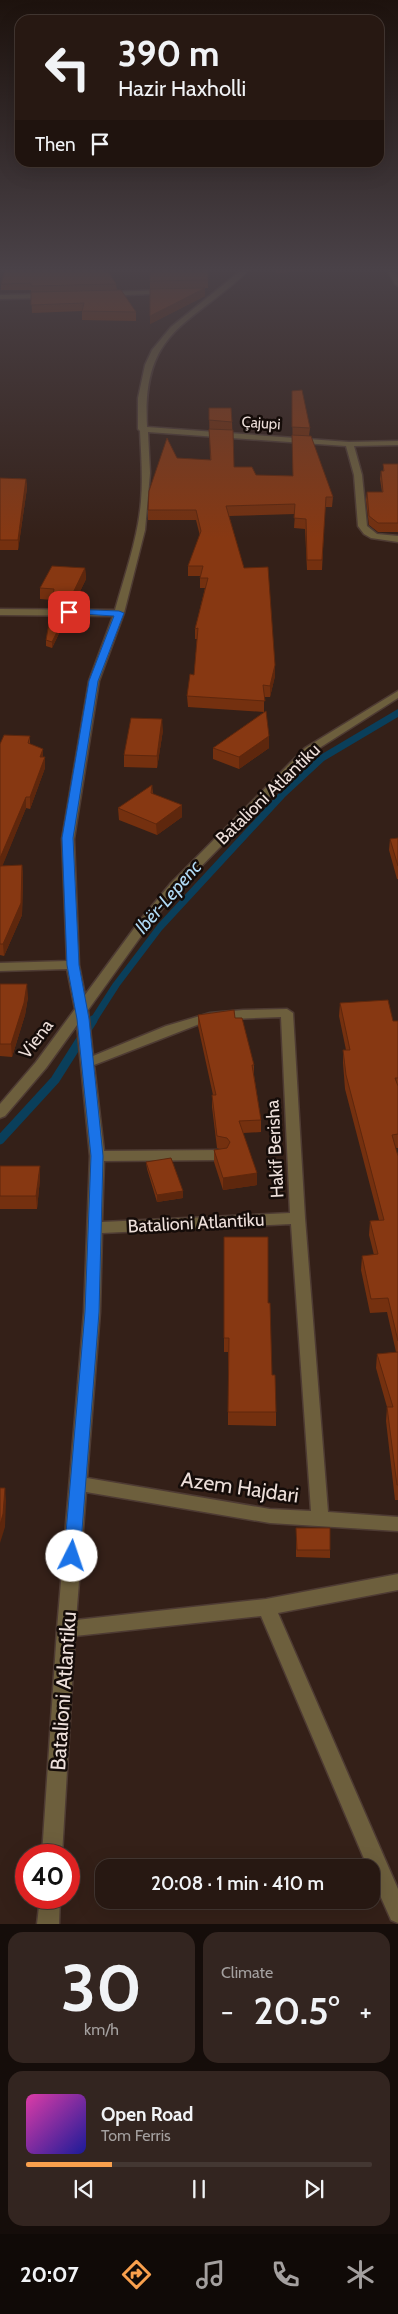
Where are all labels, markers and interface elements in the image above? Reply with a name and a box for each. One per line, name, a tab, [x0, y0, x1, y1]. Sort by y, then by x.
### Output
text: 390 m	[118, 32, 220, 75]
icon: left	[35, 35, 100, 100]
text: Hazir Haxholli	[118, 75, 246, 102]
icon: arrive	[86, 130, 114, 158]
text: Then	[35, 133, 76, 156]
street label: Çajupi	[241, 413, 281, 433]
pin	[48, 591, 90, 633]
icon: arrive	[55, 598, 83, 626]
street label: Batalioni Atlantiku	[211, 739, 325, 849]
water label: Ibër-Lepenc	[130, 855, 207, 938]
street label: Viena	[14, 1015, 58, 1063]
street label: Hakif Berisha	[261, 1099, 289, 1199]
street label: Batalioni Atlantiku	[127, 1208, 265, 1238]
street label: Azem Hajdari	[179, 1466, 300, 1509]
position arrow	[45, 1529, 97, 1581]
street label: Batalioni Atlantiku	[45, 1611, 81, 1771]
speed limit sign: 40	[15, 1844, 80, 1909]
text: 20:08 · 1 min · 410 m	[151, 1872, 324, 1895]
text: 30	[61, 1948, 142, 2027]
text: Climate	[221, 1963, 273, 1982]
text: 20.5°	[254, 1987, 339, 2034]
text: −	[221, 1994, 233, 2028]
text: +	[360, 1994, 372, 2028]
text: km/h	[84, 2020, 119, 2039]
text: Open Road	[101, 2103, 193, 2126]
text: Tom Ferris	[101, 2126, 171, 2145]
icon: previous	[70, 2175, 98, 2203]
icon: pause	[185, 2175, 213, 2203]
icon: next	[300, 2175, 328, 2203]
icon: directions	[119, 2257, 154, 2292]
icon: music	[193, 2257, 228, 2292]
icon: phone	[268, 2257, 303, 2292]
icon: climate	[343, 2257, 378, 2292]
text: 20:07	[20, 2261, 79, 2288]

